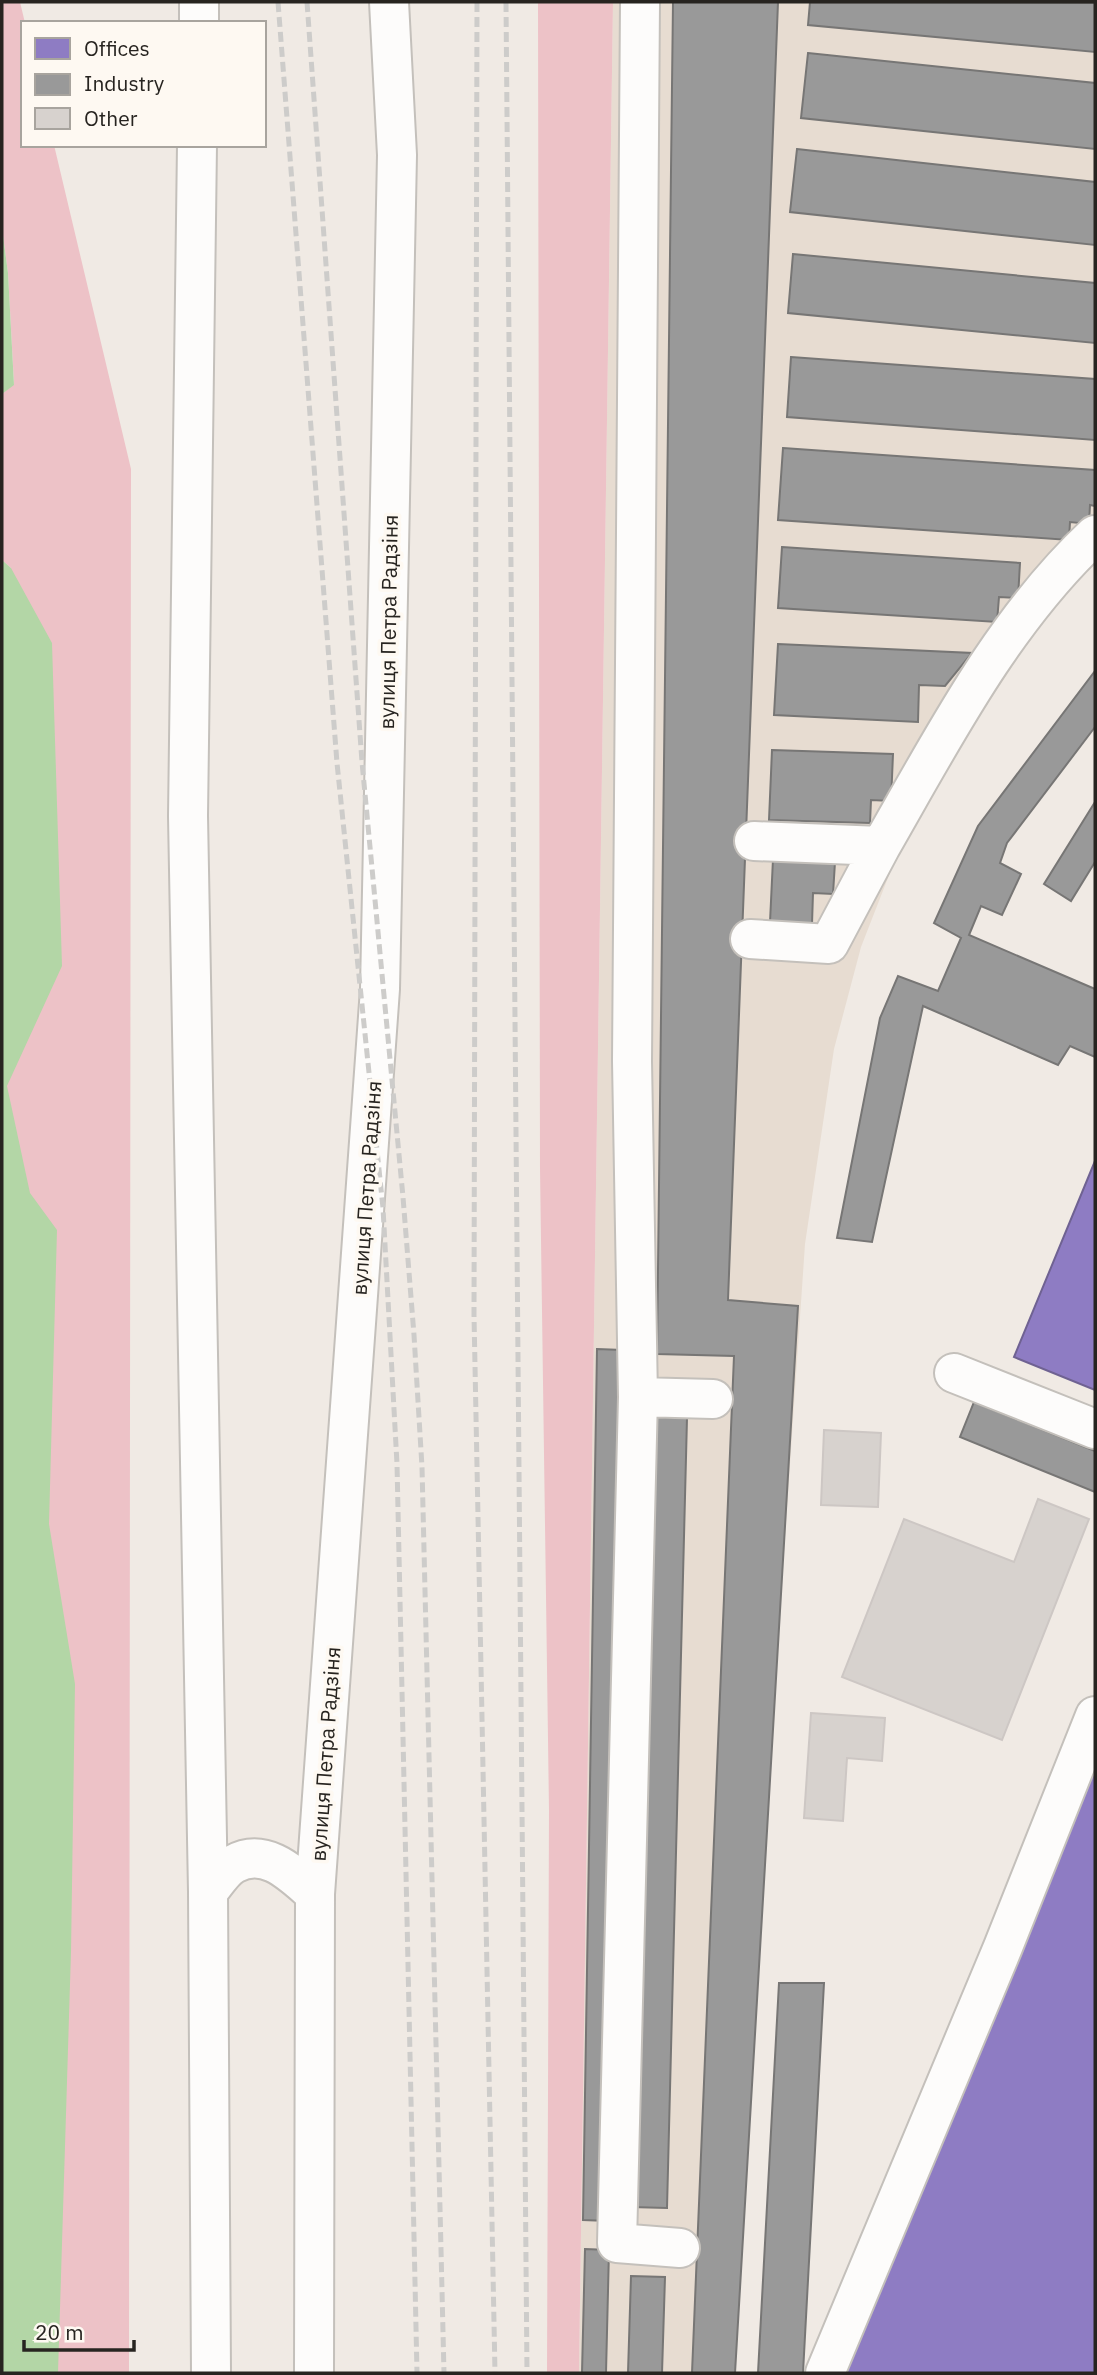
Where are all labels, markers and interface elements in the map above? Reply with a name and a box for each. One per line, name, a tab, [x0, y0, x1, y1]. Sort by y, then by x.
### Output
legend	[21, 21, 266, 147]
text: Offices	[84, 34, 150, 62]
text: Industry	[84, 69, 165, 97]
text: Other	[84, 104, 138, 132]
street label: вулиця Петра Радзіня	[372, 514, 404, 730]
street label: вулиця Петра Радзіня	[345, 1080, 387, 1296]
street label: вулиця Петра Радзіня	[304, 1646, 346, 1862]
scale bar	[24, 2308, 135, 2352]
text: 20 m	[35, 2318, 84, 2346]

